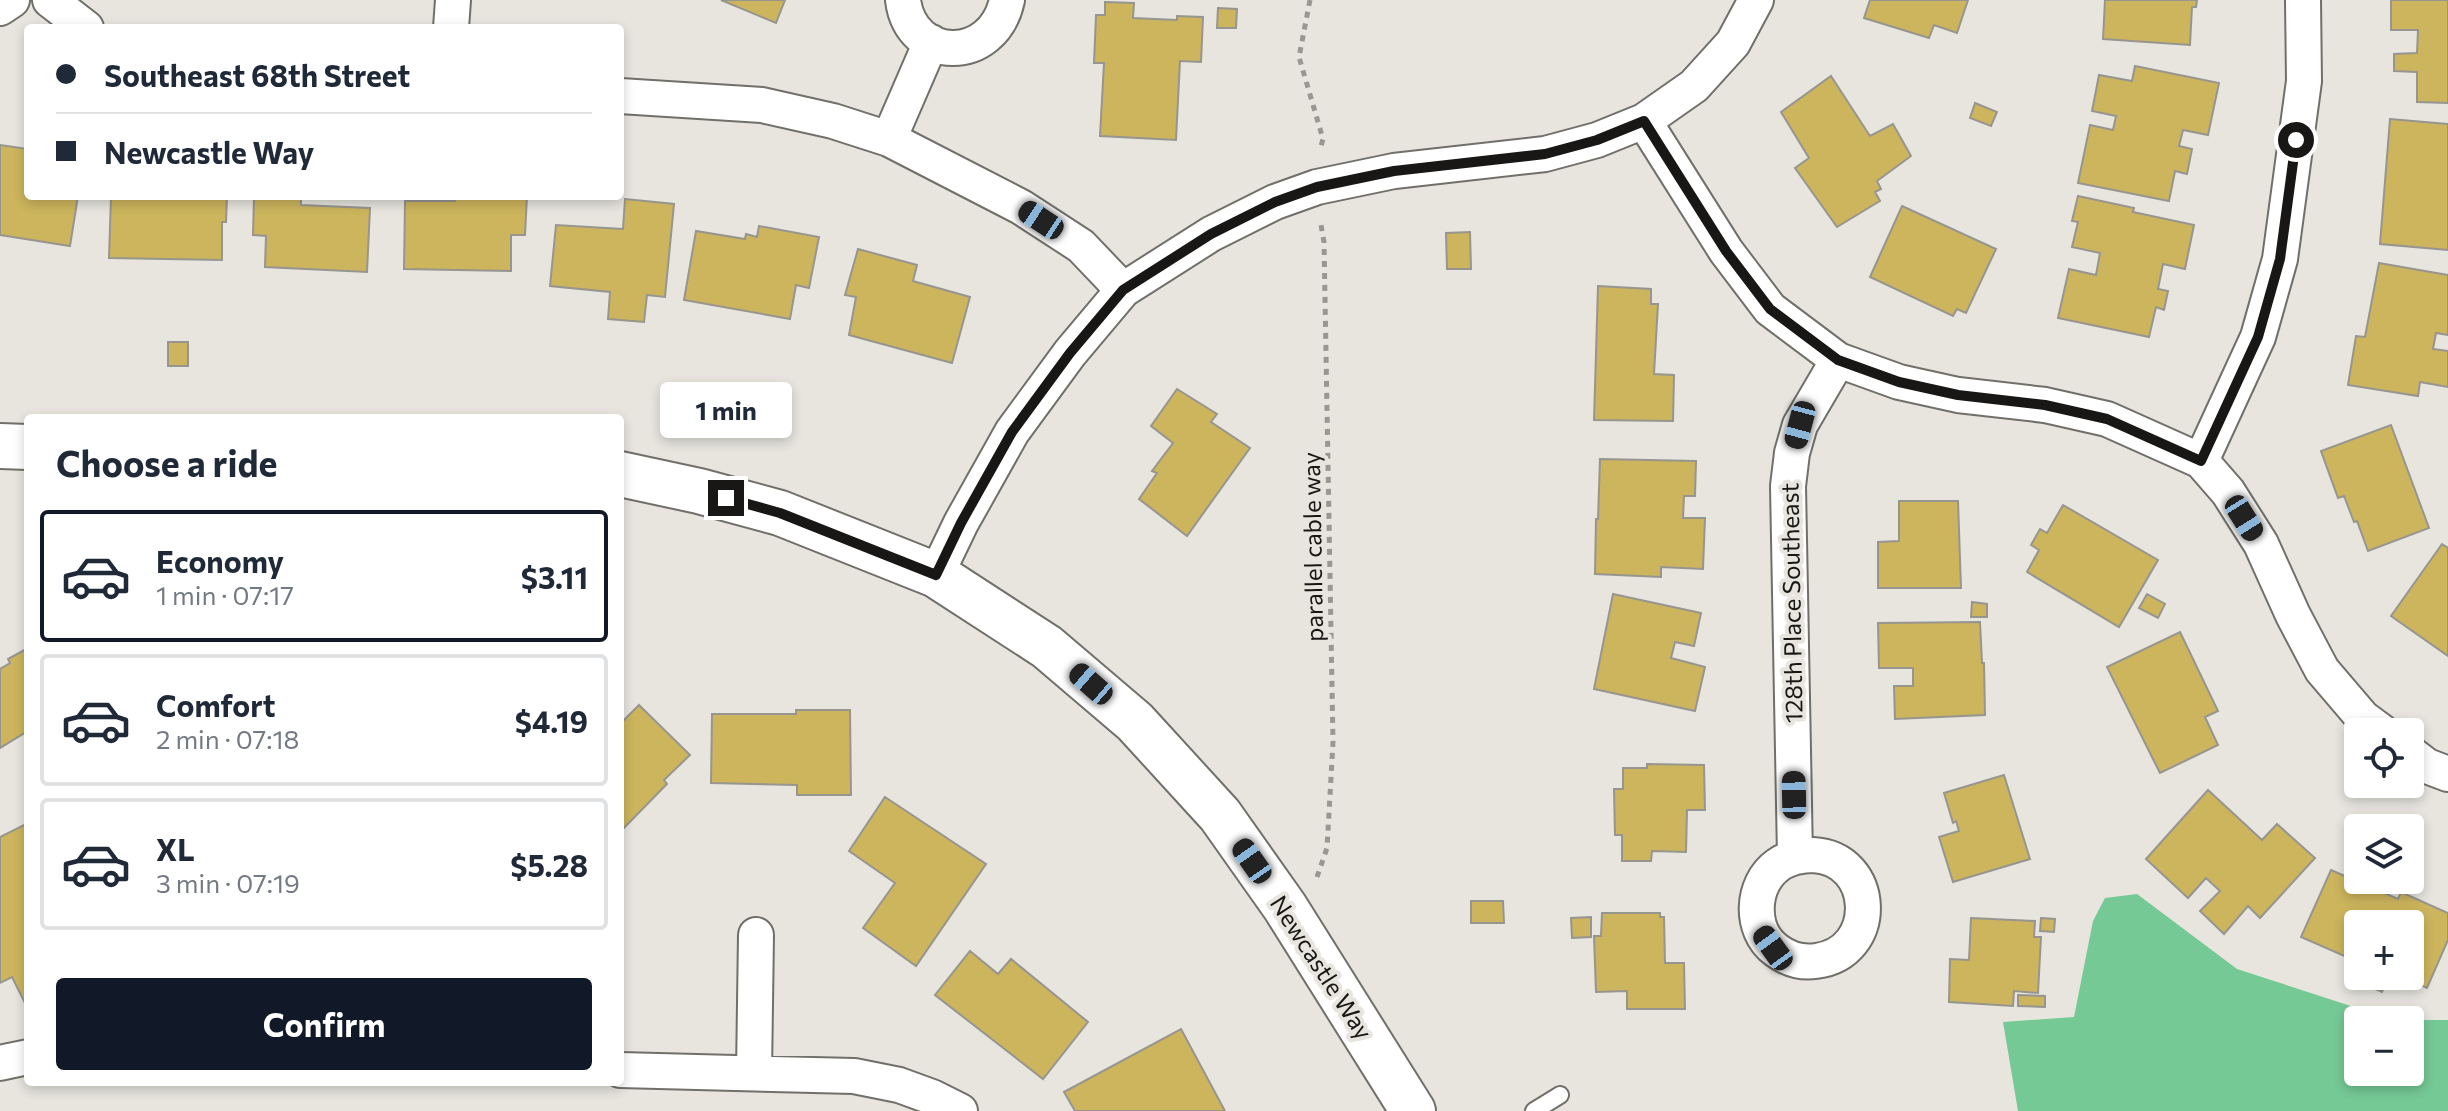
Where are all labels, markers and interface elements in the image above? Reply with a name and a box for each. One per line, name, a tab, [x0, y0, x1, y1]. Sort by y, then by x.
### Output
text: Southeast 68th Street	[104, 56, 410, 93]
route start	[2278, 122, 2314, 158]
text: Newcastle Way	[104, 133, 314, 170]
car	[1014, 197, 1068, 243]
callout: 1 min	[660, 382, 792, 438]
text: 1 min	[695, 394, 757, 425]
car	[1782, 399, 1818, 451]
text: Choose a ride	[56, 440, 277, 484]
street label: parallel cable way	[1296, 452, 1328, 642]
route end	[708, 480, 744, 516]
street label: 128th Place Southeast	[1774, 482, 1808, 723]
car	[2221, 491, 2267, 545]
icon: car	[60, 540, 132, 612]
text: Economy	[156, 542, 284, 579]
text: $3.11	[521, 558, 588, 595]
text: 1 min · 07:17	[156, 579, 294, 610]
car	[1065, 659, 1117, 709]
icon: car	[60, 684, 132, 756]
text: Comfort	[156, 686, 275, 723]
text: $4.19	[515, 702, 588, 739]
map controls	[2344, 718, 2424, 1086]
button: locate	[2344, 718, 2424, 798]
text: 2 min · 07:18	[156, 723, 299, 754]
car	[1782, 771, 1806, 819]
button: layers	[2344, 814, 2424, 894]
icon: car	[60, 828, 132, 900]
text: XL	[156, 830, 195, 867]
car	[1228, 834, 1276, 888]
text: $5.28	[510, 846, 588, 883]
text: 3 min · 07:19	[156, 867, 300, 898]
street label: Newcastle Way	[1265, 890, 1379, 1044]
button: +	[2344, 910, 2424, 990]
car	[1749, 922, 1797, 974]
button: Confirm	[56, 978, 592, 1070]
button: −	[2344, 1006, 2424, 1086]

